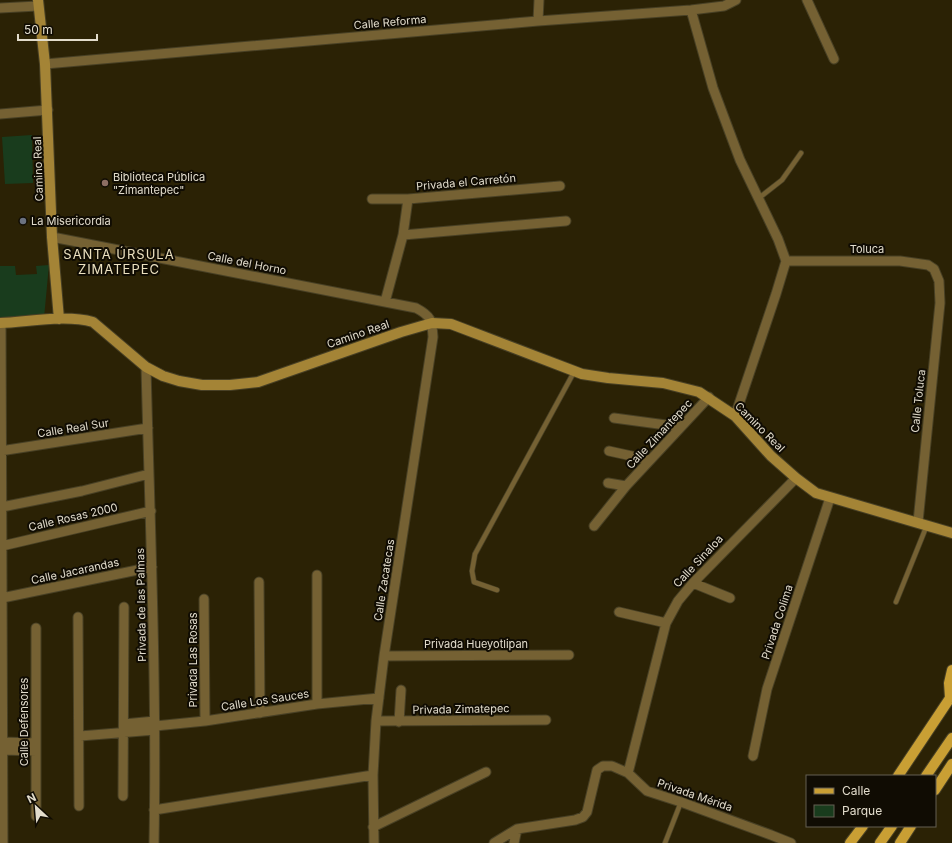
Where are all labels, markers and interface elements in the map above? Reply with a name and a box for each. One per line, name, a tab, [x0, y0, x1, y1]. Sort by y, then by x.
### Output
street label: Calle Reforma	[353, 12, 427, 32]
scale bar	[18, 16, 97, 42]
text: 50 m	[24, 22, 53, 37]
street label: Camino Real	[30, 136, 46, 202]
place label: Biblioteca Pública "Zimantepec"	[113, 170, 205, 197]
street label: Privada el Carretón	[416, 171, 516, 193]
marker: Biblioteca Pública "Zimantepec"	[100, 178, 110, 188]
place label: La Misericordia	[31, 214, 111, 228]
marker: La Misericordia	[18, 216, 28, 226]
street label: Toluca	[850, 242, 884, 256]
district label: SANTA ÚRSULA ZIMATEPEC	[63, 246, 175, 277]
street label: Calle del Horno	[206, 248, 288, 278]
street label: Camino Real	[325, 317, 391, 351]
street label: Calle Toluca	[908, 369, 928, 433]
street label: Calle Zimantepec	[623, 396, 695, 472]
street label: Camino Real	[732, 399, 788, 455]
street label: Calle Real Sur	[36, 415, 110, 441]
street label: Calle Rosas 2000	[27, 500, 119, 534]
street label: Calle Sinaloa	[670, 532, 726, 590]
street label: Calle Zacatecas	[371, 538, 397, 622]
street label: Privada de las Palmas	[133, 548, 149, 662]
street label: Calle Jacarandas	[30, 555, 120, 587]
street label: Privada Colima	[758, 583, 796, 661]
street label: Privada Las Rosas	[186, 612, 200, 707]
street label: Privada Hueyotlipan	[424, 637, 528, 651]
street label: Calle Defensores	[17, 677, 31, 766]
street label: Calle Los Sauces	[220, 686, 310, 714]
street label: Privada Zimatepec	[412, 701, 510, 717]
legend	[806, 775, 936, 827]
street label: Privada Mérida	[656, 776, 734, 814]
text: Calle	[842, 783, 870, 798]
north arrow	[16, 787, 56, 827]
text: N	[25, 790, 38, 806]
text: Parque	[842, 803, 882, 818]

